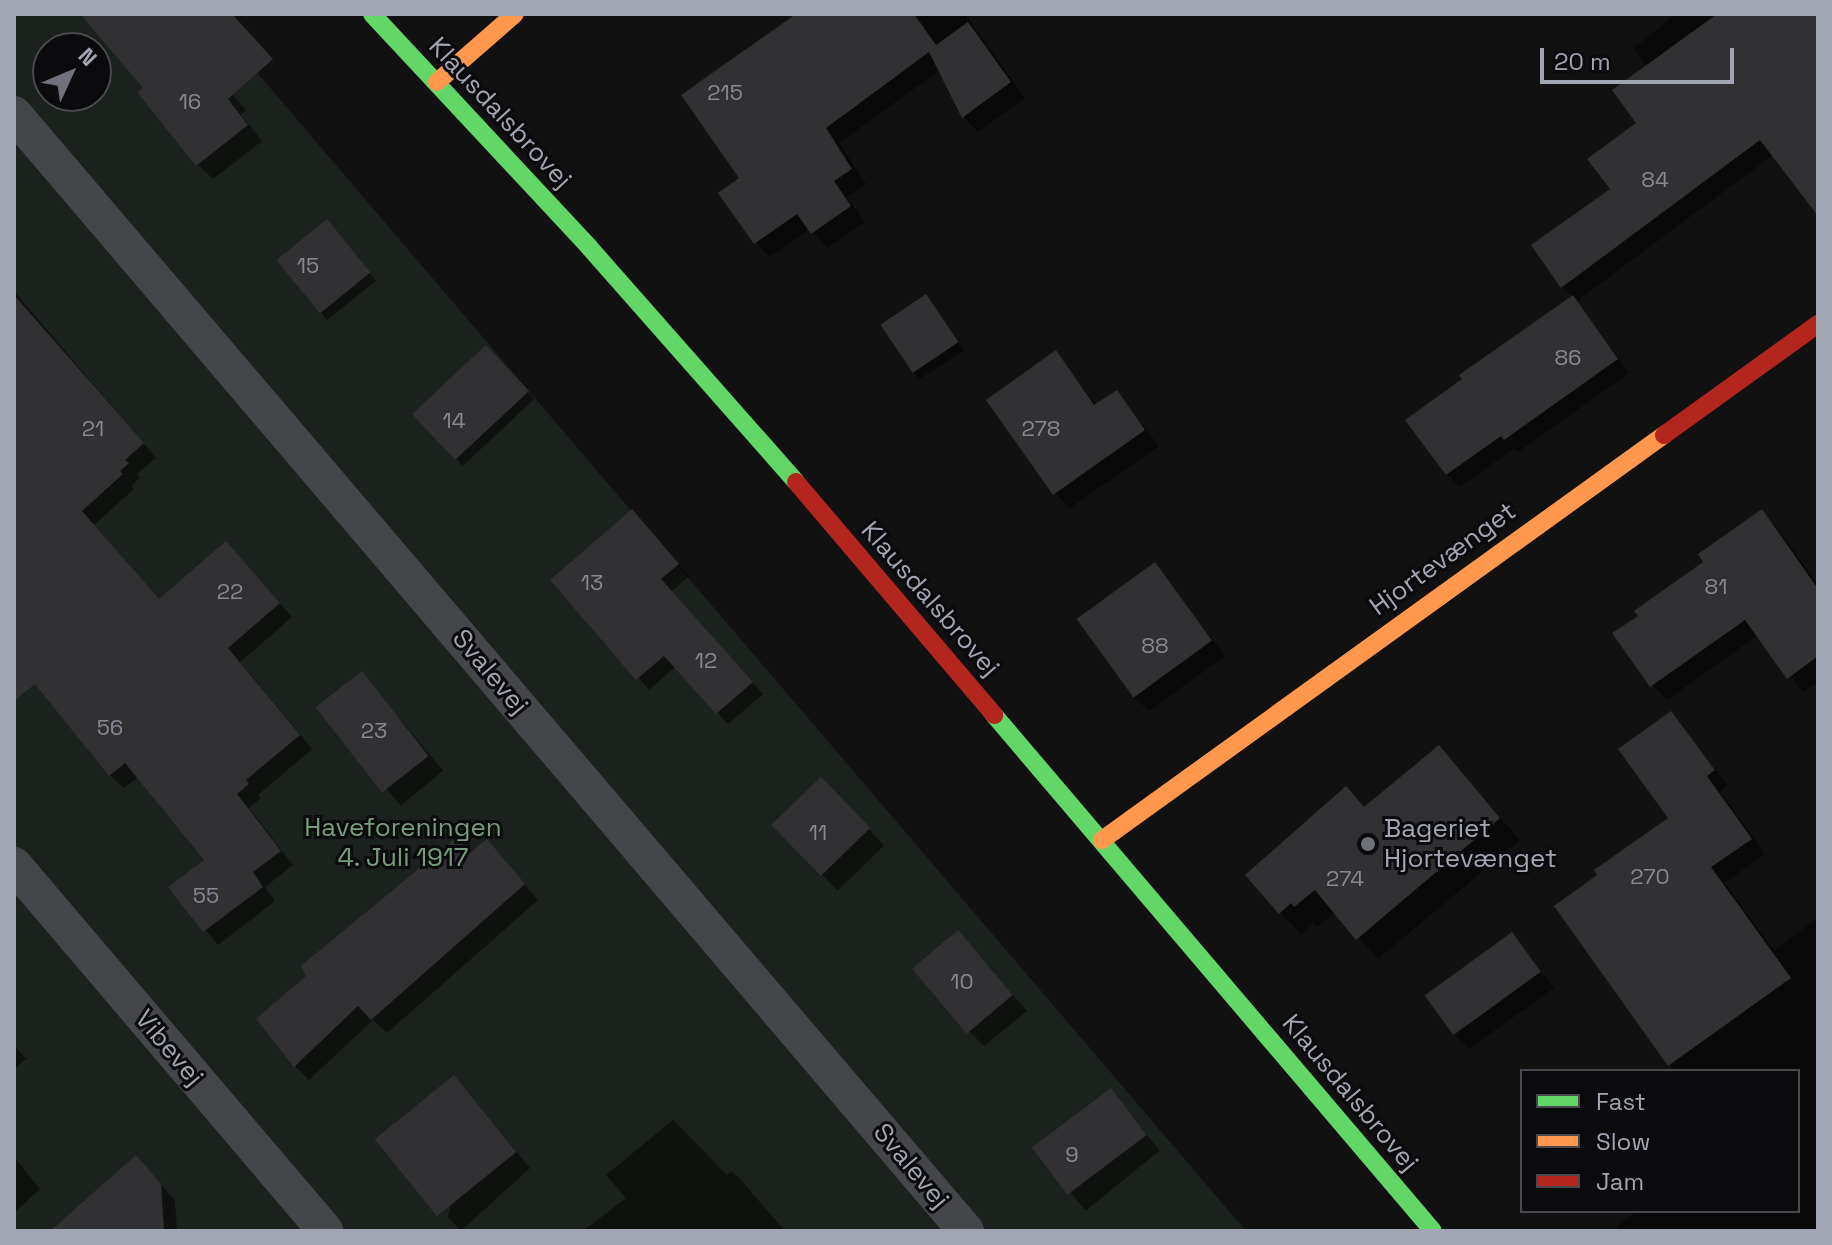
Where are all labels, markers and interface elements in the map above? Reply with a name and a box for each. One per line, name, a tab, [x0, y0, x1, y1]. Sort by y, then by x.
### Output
street label: Klausdalsbrovej	[422, 31, 578, 195]
north arrow	[32, 32, 112, 112]
scale bar	[1544, 32, 1738, 82]
text: N	[73, 42, 103, 72]
text: 20 m	[1554, 46, 1611, 77]
house number: 215	[707, 80, 743, 106]
house number: 16	[179, 89, 201, 115]
house number: 84	[1641, 167, 1669, 193]
house number: 15	[297, 253, 319, 279]
house number: 86	[1554, 345, 1582, 371]
house number: 14	[443, 408, 465, 434]
house number: 21	[82, 416, 104, 442]
house number: 278	[1021, 416, 1061, 442]
street label: Hjortevænget	[1364, 496, 1522, 622]
street label: Klausdalsbrovej	[854, 515, 1006, 683]
house number: 13	[581, 570, 603, 596]
house number: 81	[1705, 574, 1727, 600]
house number: 22	[217, 579, 243, 605]
street label: Svalevej	[446, 623, 534, 721]
house number: 88	[1141, 633, 1169, 659]
house number: 12	[695, 648, 717, 674]
house number: 56	[97, 715, 123, 741]
house number: 23	[361, 718, 387, 744]
park label: Haveforeningen 4. Juli 1917	[304, 812, 502, 874]
place label: Bageriet Hjortevænget	[1384, 813, 1557, 874]
house number: 11	[809, 820, 827, 846]
marker: Bageriet Hjortevænget	[1359, 835, 1377, 853]
house number: 270	[1630, 864, 1670, 890]
house number: 274	[1326, 866, 1364, 892]
house number: 55	[193, 883, 219, 909]
house number: 10	[950, 969, 974, 995]
street label: Vibevej	[128, 1004, 210, 1092]
street label: Klausdalsbrovej	[1275, 1008, 1425, 1178]
legend	[1520, 1069, 1800, 1213]
text: Fast	[1596, 1086, 1646, 1117]
street label: Svalevej	[867, 1117, 955, 1215]
text: Slow	[1596, 1126, 1650, 1157]
house number: 9	[1065, 1142, 1079, 1168]
text: Jam	[1596, 1166, 1644, 1197]

